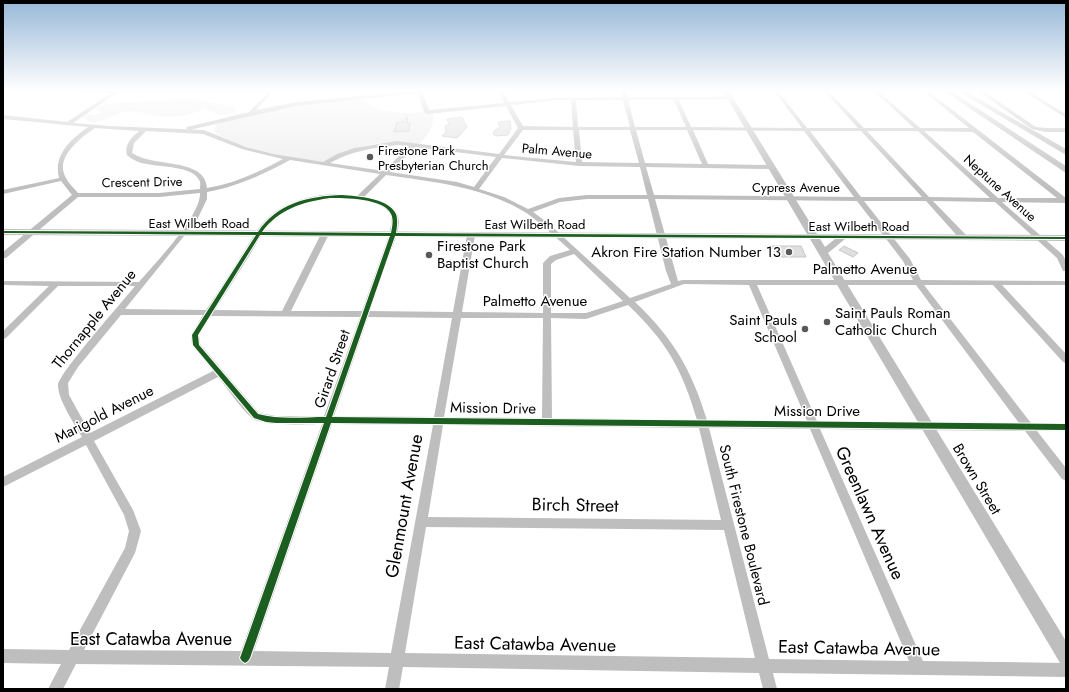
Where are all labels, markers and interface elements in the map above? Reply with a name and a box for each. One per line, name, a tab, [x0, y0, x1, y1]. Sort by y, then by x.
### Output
street label: Palm Avenue	[521, 138, 593, 164]
place label: Firestone Park Presbyterian Church	[378, 141, 489, 175]
street label: Neptune Avenue	[959, 150, 1041, 226]
marker: Firestone Park Presbyterian Church	[365, 152, 375, 162]
street label: Crescent Drive	[101, 172, 183, 192]
street label: Cypress Avenue	[752, 178, 840, 197]
street label: East Wilbeth Road	[149, 214, 249, 233]
street label: East Wilbeth Road	[485, 215, 585, 234]
street label: East Wilbeth Road	[809, 217, 909, 236]
place label: Firestone Park Baptist Church	[437, 235, 529, 274]
place label: Akron Fire Station Number 13	[591, 241, 781, 263]
marker: Akron Fire Station Number 13	[784, 247, 794, 257]
marker: Firestone Park Baptist Church	[424, 250, 434, 260]
street label: Palmetto Avenue	[813, 258, 918, 280]
street label: Thornapple Avenue	[47, 264, 141, 374]
street label: Palmetto Avenue	[483, 290, 588, 312]
place label: Saint Pauls Roman Catholic Church	[835, 302, 951, 341]
place label: Saint Pauls School	[729, 309, 797, 348]
marker: Saint Pauls Roman Catholic Church	[822, 317, 832, 327]
marker: Saint Pauls School	[800, 324, 810, 334]
street label: Girard Street	[308, 326, 356, 411]
street label: Marigold Avenue	[51, 379, 158, 448]
street label: Mission Drive	[450, 396, 536, 420]
street label: Mission Drive	[774, 400, 860, 422]
street label: Glenmount Avenue	[379, 432, 429, 580]
street label: Brown Street	[947, 439, 1007, 519]
street label: South Firestone Boulevard	[713, 442, 775, 608]
street label: Greenlawn Avenue	[829, 442, 911, 584]
street label: Birch Street	[531, 491, 619, 519]
street label: East Catawba Avenue	[70, 626, 232, 652]
street label: East Catawba Avenue	[454, 630, 616, 658]
street label: East Catawba Avenue	[778, 634, 940, 662]

